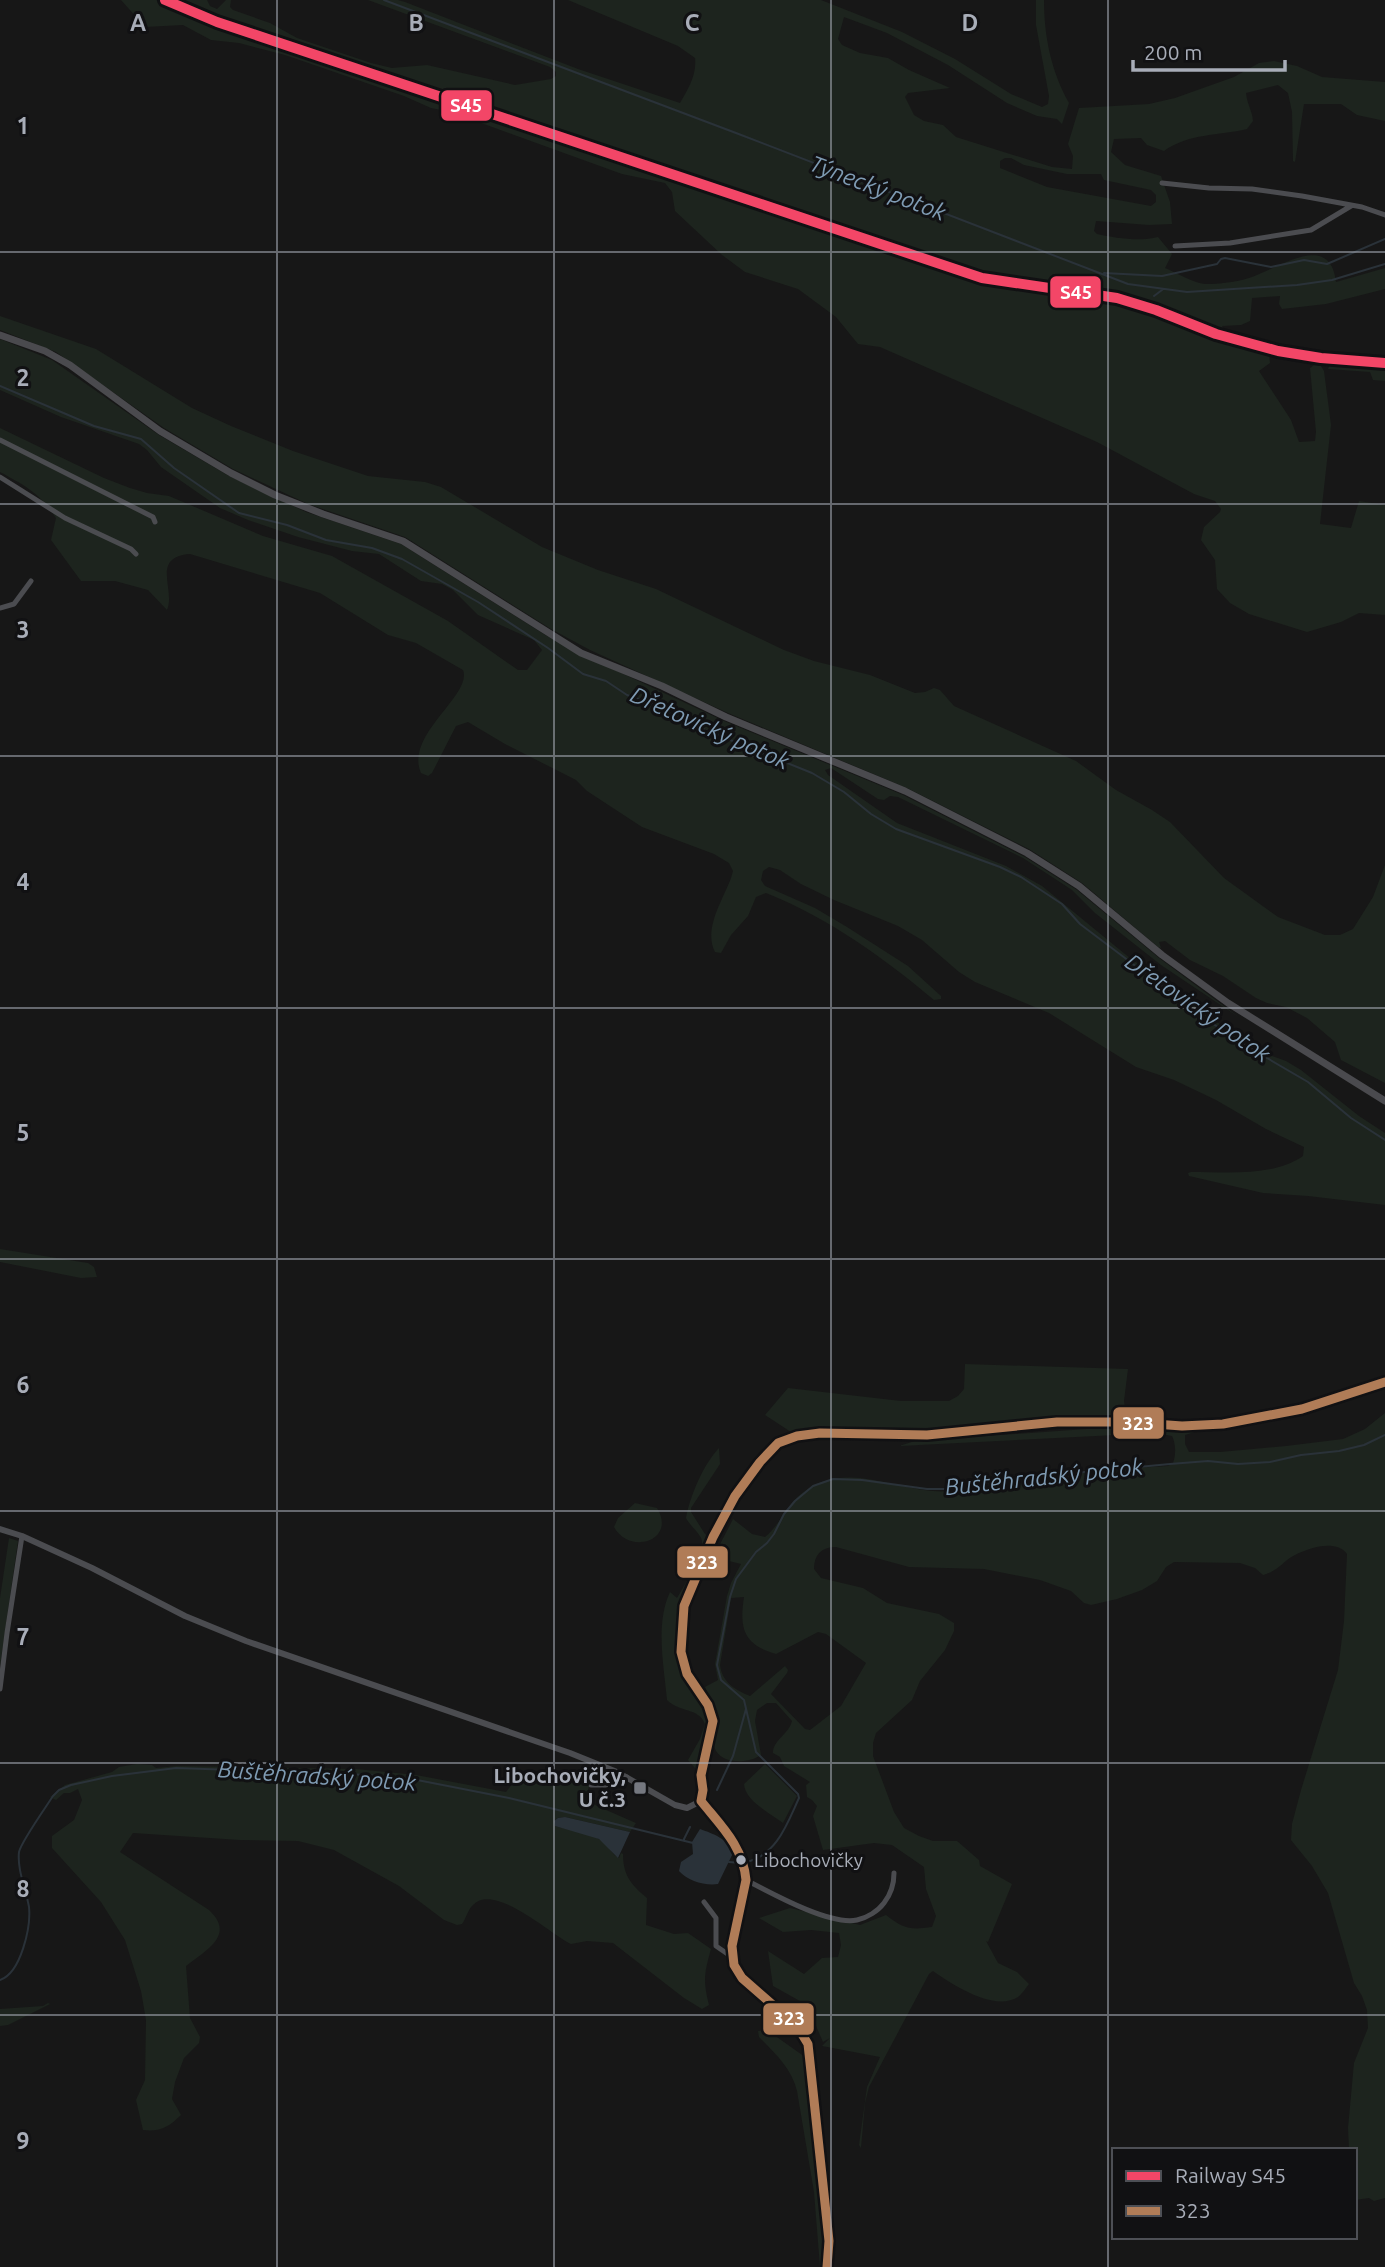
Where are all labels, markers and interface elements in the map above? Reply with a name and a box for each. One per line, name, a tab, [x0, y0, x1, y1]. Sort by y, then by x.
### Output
text: A	[130, 10, 146, 35]
text: B	[408, 10, 424, 35]
text: C	[685, 10, 700, 35]
text: D	[962, 10, 978, 35]
scale bar	[1133, 28, 1285, 72]
text: 200 m	[1144, 40, 1202, 64]
line badge: S45	[440, 89, 493, 122]
text: S45	[450, 94, 482, 116]
text: 1	[17, 113, 29, 138]
water label: Týnecký potok	[806, 150, 950, 225]
line badge: S45	[1049, 275, 1102, 309]
text: S45	[1060, 281, 1092, 303]
text: 2	[17, 365, 29, 390]
text: 3	[17, 617, 29, 642]
water label: Dřetovický potok	[627, 681, 794, 774]
text: 4	[17, 869, 30, 894]
water label: Dřetovický potok	[1121, 948, 1276, 1067]
text: 5	[17, 1120, 29, 1145]
text: 6	[17, 1372, 30, 1397]
line badge: 323	[1112, 1406, 1165, 1440]
text: 323	[1122, 1412, 1154, 1434]
water label: Buštěhradský potok	[944, 1454, 1144, 1499]
line badge: 323	[676, 1545, 729, 1579]
text: 323	[686, 1551, 718, 1573]
text: 7	[17, 1624, 29, 1649]
water label: Buštěhradský potok	[217, 1756, 417, 1795]
place label: Libochovičky, U č.3	[494, 1763, 626, 1811]
marker: Libochovičky, U č.3	[632, 1780, 648, 1796]
place label: Libochovičky	[754, 1849, 863, 1871]
marker: Libochovičky	[734, 1853, 748, 1867]
text: 8	[17, 1876, 29, 1901]
line badge: 323	[762, 2002, 815, 2036]
text: 323	[773, 2007, 805, 2029]
text: 9	[17, 2128, 29, 2153]
legend	[1112, 2148, 1357, 2239]
text: Railway S45	[1175, 2163, 1286, 2187]
text: 323	[1175, 2198, 1211, 2222]

